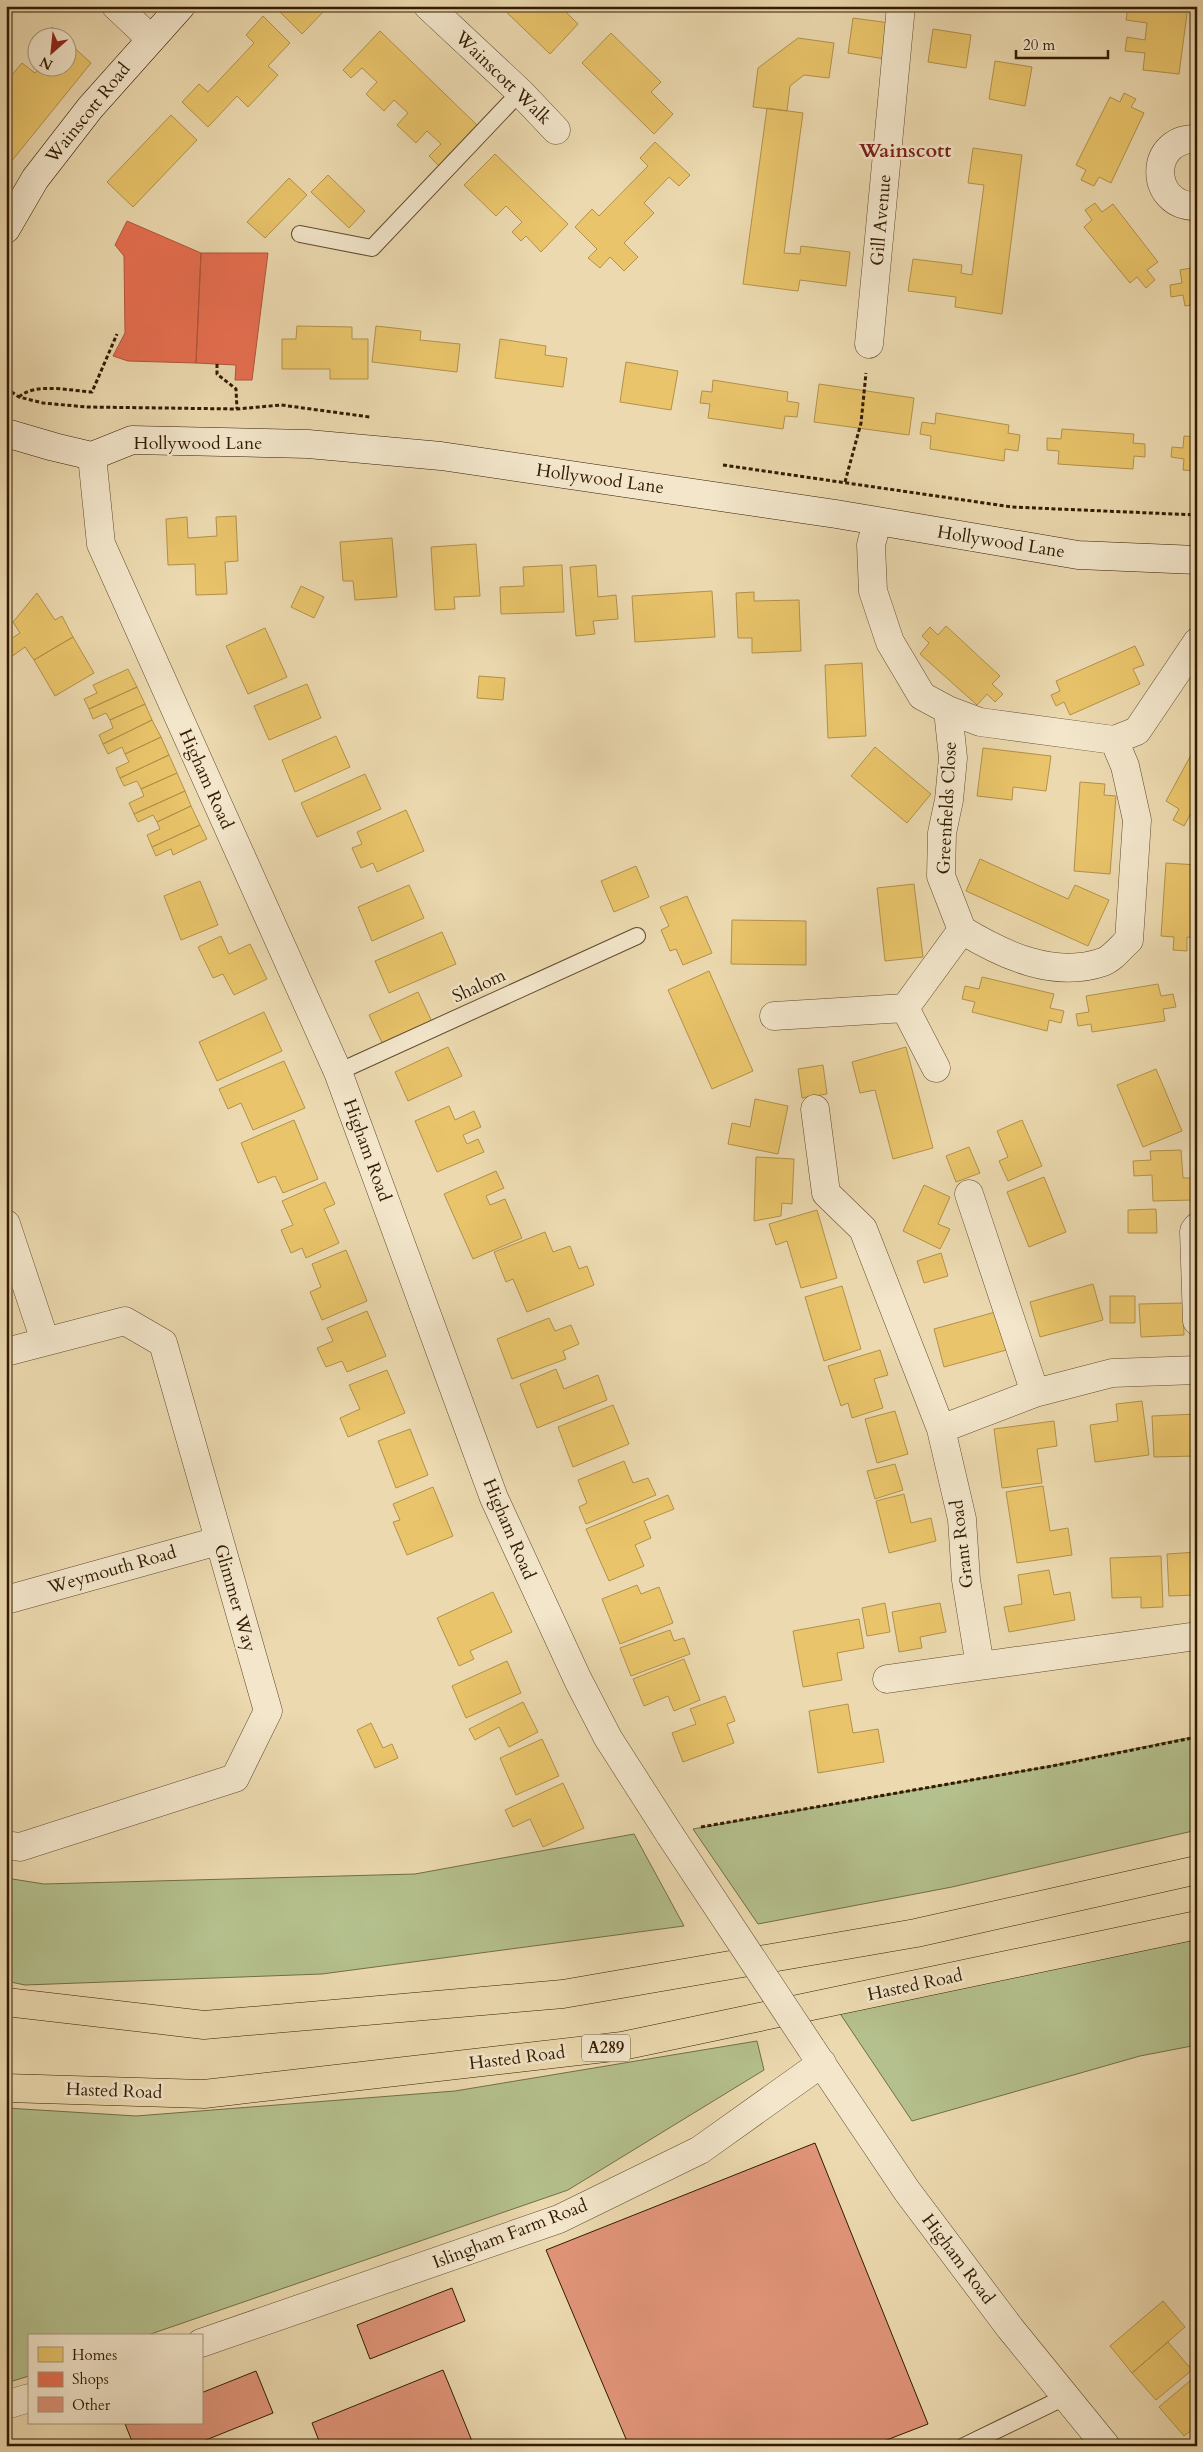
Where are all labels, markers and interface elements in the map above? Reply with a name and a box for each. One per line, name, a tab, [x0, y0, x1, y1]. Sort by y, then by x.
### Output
street label: Wainscott Walk	[449, 25, 557, 131]
north arrow	[28, 28, 78, 78]
scale bar	[1016, 28, 1108, 60]
text: 20 m	[1023, 35, 1055, 55]
text: N	[37, 52, 56, 74]
street label: Wainscott Road	[39, 57, 137, 169]
district label: Wainscott	[858, 137, 951, 164]
street label: Gill Avenue	[865, 173, 897, 267]
street label: Hollywood Lane	[134, 431, 262, 456]
street label: Hollywood Lane	[534, 458, 666, 500]
street label: Hollywood Lane	[935, 520, 1067, 564]
street label: Higham Road	[173, 725, 239, 834]
street label: Greenfields Close	[931, 741, 963, 875]
street label: Shalom	[448, 962, 510, 1009]
street label: Higham Road	[337, 1095, 397, 1205]
street label: Higham Road	[476, 1475, 542, 1584]
street label: Grant Road	[944, 1498, 980, 1590]
street label: Weymouth Road	[44, 1540, 179, 1601]
street label: Glimmer Way	[208, 1541, 262, 1655]
street label: Hasted Road	[865, 1963, 965, 2007]
road number: A289	[582, 2035, 630, 2062]
street label: Hasted Road	[467, 2040, 567, 2076]
street label: Hasted Road	[65, 2077, 163, 2105]
street label: Islingham Farm Road	[429, 2193, 591, 2275]
street label: Higham Road	[916, 2209, 1001, 2310]
legend	[28, 2334, 202, 2424]
text: Homes	[72, 2345, 117, 2365]
text: Shops	[72, 2369, 109, 2389]
text: Other	[72, 2395, 111, 2415]

